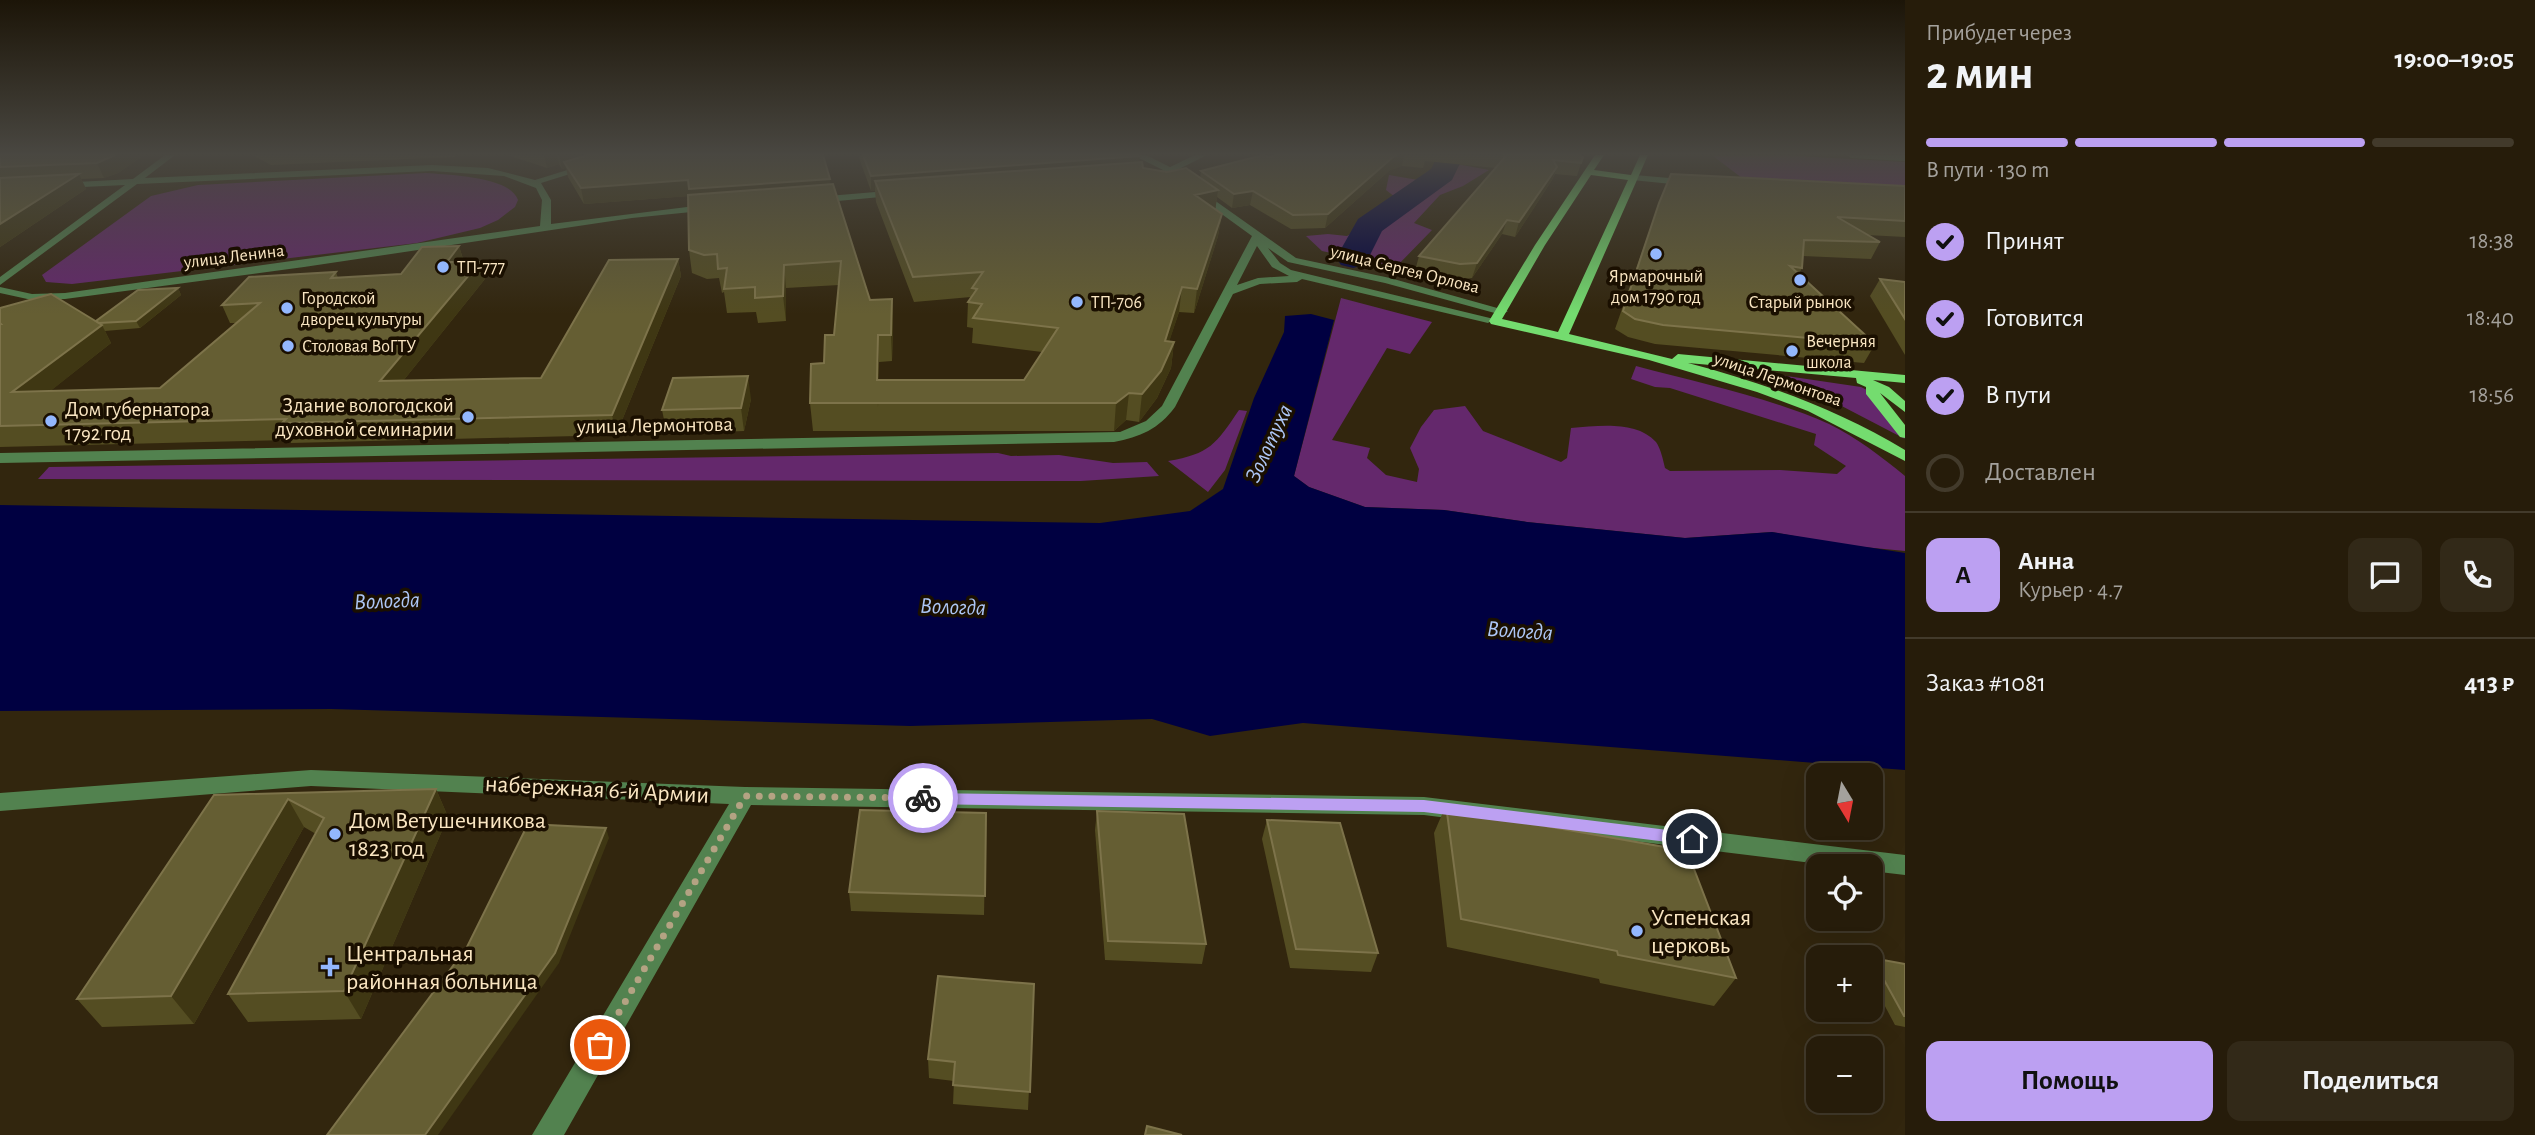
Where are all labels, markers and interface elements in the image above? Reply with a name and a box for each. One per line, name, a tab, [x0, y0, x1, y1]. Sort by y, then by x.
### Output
text: Прибудет через	[1926, 22, 2072, 45]
text: 19:00–19:05	[2394, 46, 2514, 72]
text: 2 мин	[1926, 51, 2034, 97]
text: В пути · 130 m	[1926, 159, 2049, 182]
icon: check	[1926, 223, 1964, 261]
text: Принят	[1985, 228, 2064, 254]
text: 18:38	[2470, 230, 2514, 253]
street label: улица Ленина	[182, 242, 285, 272]
street label: улица Сергея Орлова	[1328, 243, 1481, 297]
marker: Ярмарочный дом 1790 год	[1648, 246, 1664, 262]
marker: ТП-777	[435, 259, 451, 275]
place label: ТП-777	[457, 259, 505, 277]
place label: Ярмарочный дом 1790 год	[1609, 268, 1703, 307]
marker: Старый рынок	[1792, 272, 1808, 288]
place label: Городской дворец культуры	[301, 290, 422, 329]
marker: ТП-706	[1069, 294, 1085, 310]
place label: ТП-706	[1091, 294, 1142, 312]
place label: Старый рынок	[1748, 294, 1852, 312]
marker: Городской дворец культуры	[279, 300, 295, 316]
icon: check	[1926, 300, 1964, 338]
text: Готовится	[1985, 305, 2084, 331]
text: 18:40	[2467, 307, 2514, 330]
place label: Вечерняя школа	[1806, 333, 1876, 372]
marker: Столовая ВоГТУ	[280, 338, 296, 354]
place label: Столовая ВоГТУ	[302, 338, 416, 356]
marker: Вечерняя школа	[1784, 343, 1800, 359]
street label: улица Лермонтова	[1711, 349, 1844, 410]
icon: check	[1926, 377, 1964, 415]
text: В пути	[1985, 382, 2051, 408]
text: 18:56	[2469, 384, 2514, 407]
place label: Здание вологодской духовной семинарии	[275, 395, 454, 440]
place label: Дом губернатора 1792 год	[65, 399, 211, 444]
water label: Золотуха	[1241, 401, 1297, 486]
marker: Здание вологодской духовной семинарии	[460, 409, 476, 425]
marker: Дом губернатора 1792 год	[43, 413, 59, 429]
street label: улица Лермонтова	[576, 414, 734, 437]
text: Доставлен	[1985, 459, 2096, 485]
button: chat	[2348, 538, 2422, 612]
button: phone	[2440, 538, 2514, 612]
text: Анна	[2018, 548, 2074, 574]
text: А	[1955, 562, 1971, 588]
text: Курьер · 4.7	[2018, 579, 2123, 602]
water label: Вологда	[354, 589, 420, 614]
water label: Вологда	[920, 595, 986, 620]
water label: Вологда	[1486, 618, 1554, 645]
text: Заказ #1081	[1926, 670, 2046, 696]
text: 413 ₽	[2464, 670, 2514, 696]
courier	[888, 763, 958, 833]
north arrow	[1806, 763, 1883, 840]
map controls	[1806, 763, 1883, 1113]
street label: набережная 6-й Армии	[484, 772, 710, 808]
icon: bike	[904, 779, 942, 817]
place label: Дом Ветушечникова 1823 год	[349, 809, 546, 861]
pin	[1662, 809, 1722, 869]
icon: home	[1673, 820, 1711, 858]
marker: Дом Ветушечникова 1823 год	[327, 826, 343, 842]
button: locate	[1806, 854, 1883, 931]
place label: Успенская церковь	[1651, 906, 1751, 958]
marker: Успенская церковь	[1629, 923, 1645, 939]
place label: Центральная районная больница	[346, 942, 538, 994]
button: +	[1806, 945, 1883, 1022]
marker: Центральная районная больница	[320, 957, 340, 977]
pin	[570, 1015, 630, 1075]
icon: bag	[581, 1026, 619, 1064]
button: −	[1806, 1036, 1883, 1113]
button: Помощь	[1926, 1041, 2213, 1121]
button: Поделиться	[2227, 1041, 2514, 1121]

